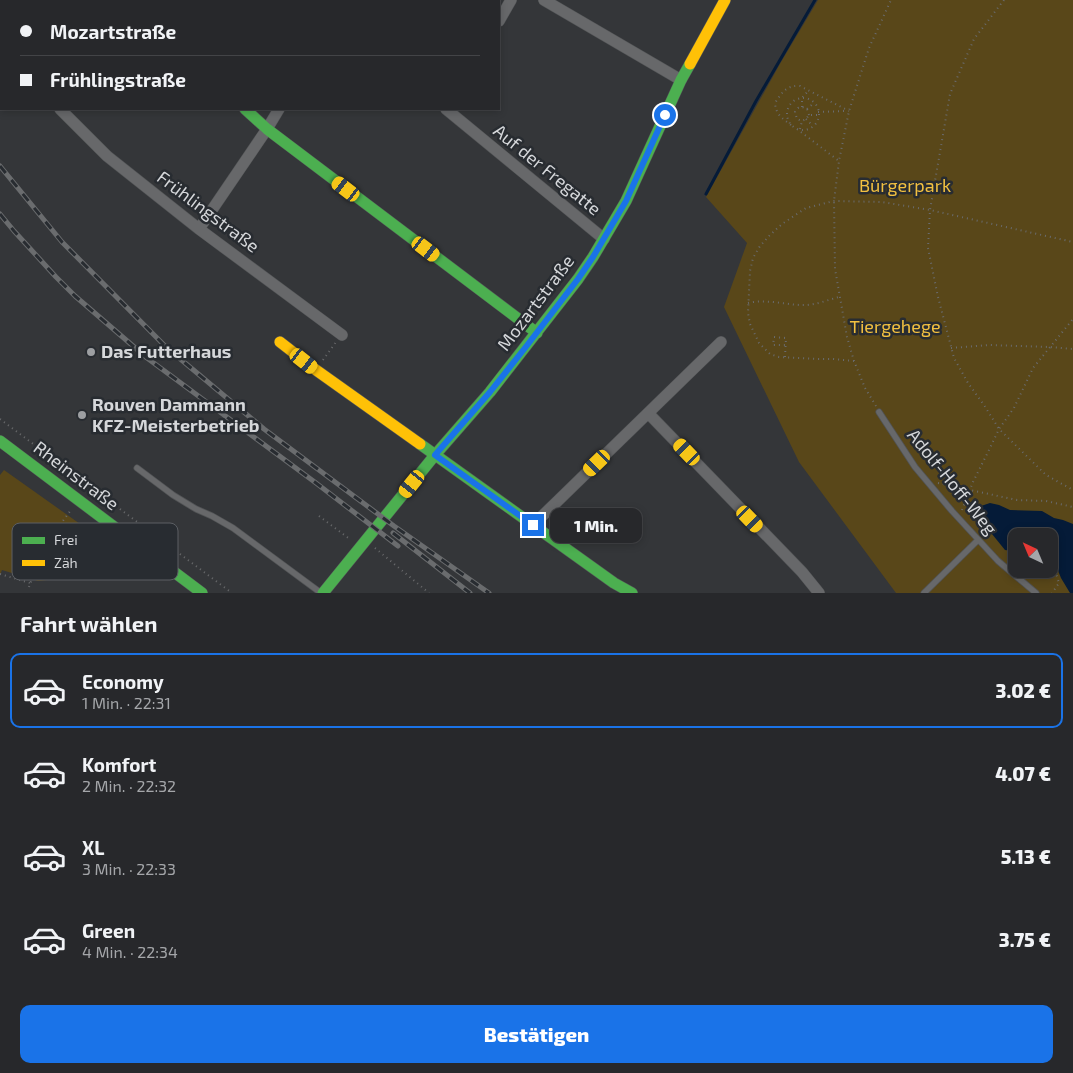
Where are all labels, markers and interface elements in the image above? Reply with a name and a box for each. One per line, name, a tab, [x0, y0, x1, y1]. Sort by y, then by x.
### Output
text: Mozartstraße	[50, 20, 176, 43]
text: Frühlingstraße	[50, 68, 186, 91]
route start	[654, 104, 676, 126]
street label: Auf der Fregatte	[489, 119, 606, 219]
street label: Frühlingstraße	[153, 166, 264, 257]
car	[329, 174, 362, 204]
park label: Bürgerpark	[859, 174, 951, 196]
car	[409, 234, 442, 264]
street label: Mozartstraße	[492, 250, 578, 355]
park label: Tiergehege	[849, 315, 941, 337]
place label: Das Futterhaus	[101, 340, 231, 362]
marker: Das Futterhaus	[85, 346, 97, 358]
car	[287, 346, 320, 376]
place label: Rouven Dammann KFZ-Meisterbetrieb	[92, 393, 260, 436]
marker: Rouven Dammann KFZ-Meisterbetrieb	[76, 409, 88, 421]
street label: Adolf-Hoff-Weg	[903, 424, 1002, 539]
street label: Rheinstraße	[30, 436, 124, 514]
car	[671, 436, 702, 468]
car	[580, 447, 613, 479]
car	[396, 468, 427, 500]
car	[734, 503, 765, 535]
callout: 1 Min.	[550, 508, 643, 542]
route end	[522, 514, 544, 536]
text: 1 Min.	[574, 516, 618, 535]
legend	[12, 523, 178, 580]
north arrow	[1008, 528, 1058, 578]
map controls	[1008, 528, 1058, 578]
text: Frei	[54, 531, 78, 548]
text: Zäh	[54, 554, 78, 571]
text: Fahrt wählen	[20, 610, 158, 636]
icon: car	[22, 668, 67, 713]
text: Economy	[82, 670, 164, 693]
text: 3.02 €	[996, 679, 1051, 702]
text: 1 Min. · 22:31	[82, 693, 171, 712]
icon: car	[22, 751, 67, 796]
text: Komfort	[82, 753, 156, 776]
text: 4.07 €	[995, 762, 1051, 785]
text: 2 Min. · 22:32	[82, 776, 176, 795]
icon: car	[22, 834, 67, 879]
text: XL	[82, 836, 104, 859]
text: 5.13 €	[1001, 845, 1051, 868]
text: 3 Min. · 22:33	[82, 859, 176, 878]
icon: car	[22, 917, 67, 962]
text: Green	[82, 919, 135, 942]
text: 3.75 €	[999, 928, 1051, 951]
text: 4 Min. · 22:34	[82, 942, 178, 961]
button: Bestätigen	[20, 1005, 1053, 1063]

